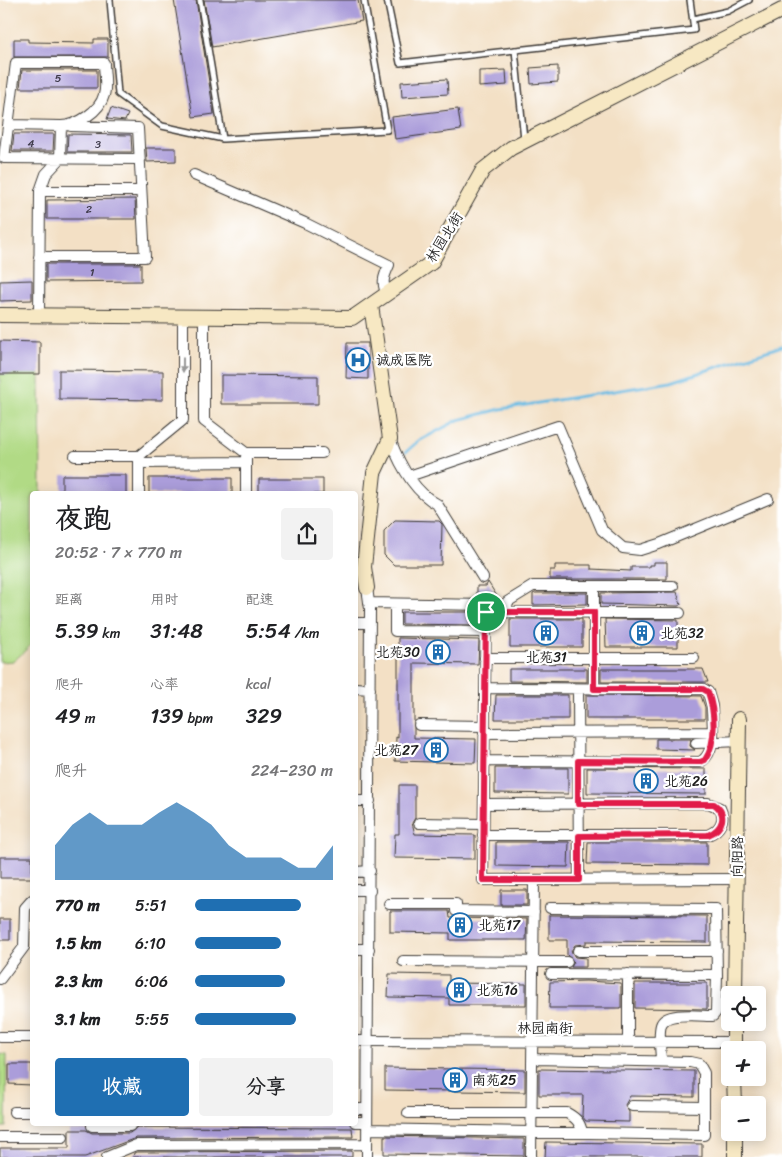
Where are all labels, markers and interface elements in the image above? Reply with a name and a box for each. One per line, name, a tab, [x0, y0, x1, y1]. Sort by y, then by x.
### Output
house number: 5	[55, 69, 62, 88]
house number: 4	[28, 134, 35, 153]
house number: 3	[95, 135, 101, 154]
house number: 2	[86, 200, 93, 219]
street label: 林园北街	[419, 207, 470, 268]
house number: 1	[90, 263, 95, 282]
hospital icon: 诚成医院	[345, 347, 371, 373]
place label: 诚成医院	[376, 348, 432, 373]
one-way arrow	[179, 357, 187, 373]
text: 夜跑	[55, 494, 111, 543]
button: share	[281, 508, 333, 560]
text: 20:52 · 7 × 770 m	[55, 538, 182, 567]
text: 距离	[55, 587, 83, 612]
text: 用时	[150, 587, 178, 612]
text: 配速	[246, 587, 274, 612]
pin	[465, 591, 507, 633]
icon: arrive	[472, 598, 500, 626]
text: 5.39	[55, 612, 99, 650]
text: 31:48	[150, 612, 203, 650]
text: 5:54	[246, 612, 291, 650]
building icon: 北苑31	[533, 620, 559, 646]
building icon: 北苑32	[629, 620, 655, 646]
text: km	[99, 621, 120, 646]
text: /km	[291, 621, 320, 646]
place label: 北苑32	[660, 621, 704, 646]
building icon: 北苑30	[425, 639, 451, 665]
place label: 北苑30	[375, 640, 420, 665]
place label: 北苑31	[525, 645, 567, 670]
text: 爬升	[55, 672, 83, 697]
text: 心率	[150, 672, 178, 697]
text: kcal	[246, 672, 271, 697]
text: 49	[55, 697, 81, 735]
text: 139	[150, 697, 184, 735]
text: 329	[246, 697, 282, 735]
text: m	[81, 706, 95, 731]
text: bpm	[184, 706, 213, 731]
building icon: 北苑27	[423, 737, 449, 763]
place label: 北苑27	[374, 738, 419, 763]
text: 爬升	[55, 756, 87, 785]
text: 224–230 m	[251, 756, 333, 785]
building icon: 北苑26	[633, 768, 659, 794]
place label: 北苑26	[664, 769, 708, 794]
street label: 向阳路	[725, 836, 750, 878]
text: 770 m	[55, 891, 100, 920]
text: 5:51	[135, 891, 166, 920]
building icon: 北苑17	[447, 912, 473, 938]
place label: 北苑17	[478, 913, 521, 938]
text: 1.5 km	[55, 929, 101, 958]
text: 6:10	[135, 929, 166, 958]
text: 2.3 km	[55, 967, 103, 996]
text: 6:06	[135, 967, 168, 996]
building icon: 北苑16	[446, 977, 472, 1003]
place label: 北苑16	[476, 978, 518, 1003]
map controls	[721, 986, 766, 1141]
button: locate	[721, 986, 766, 1031]
text: 3.1 km	[55, 1005, 100, 1034]
text: 5:55	[135, 1005, 169, 1034]
street label: 林园南街	[517, 1016, 573, 1041]
button: +	[721, 1041, 766, 1086]
button: 收藏	[55, 1058, 189, 1116]
button: 分享	[199, 1058, 333, 1116]
building icon: 南苑25	[442, 1067, 468, 1093]
place label: 南苑25	[472, 1068, 517, 1093]
button: −	[721, 1096, 766, 1141]

